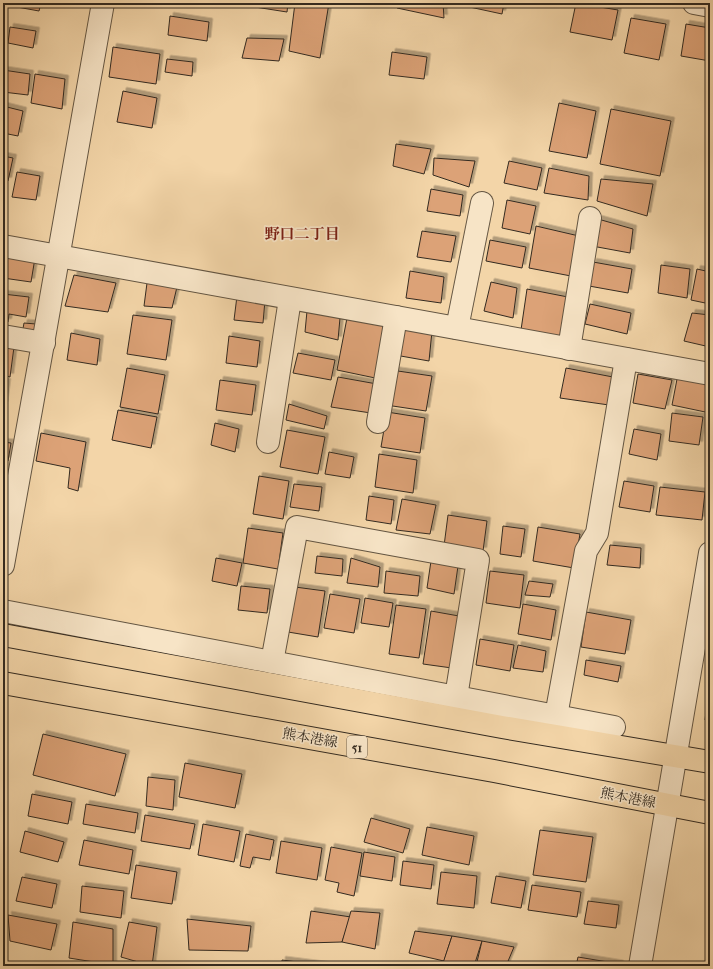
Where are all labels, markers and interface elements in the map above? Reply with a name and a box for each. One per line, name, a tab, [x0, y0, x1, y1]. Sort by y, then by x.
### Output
district label: 野口二丁目	[264, 225, 340, 243]
street label: 熊本港線	[281, 725, 339, 751]
road number: 51	[347, 736, 367, 758]
street label: 熊本港線	[599, 784, 657, 812]

